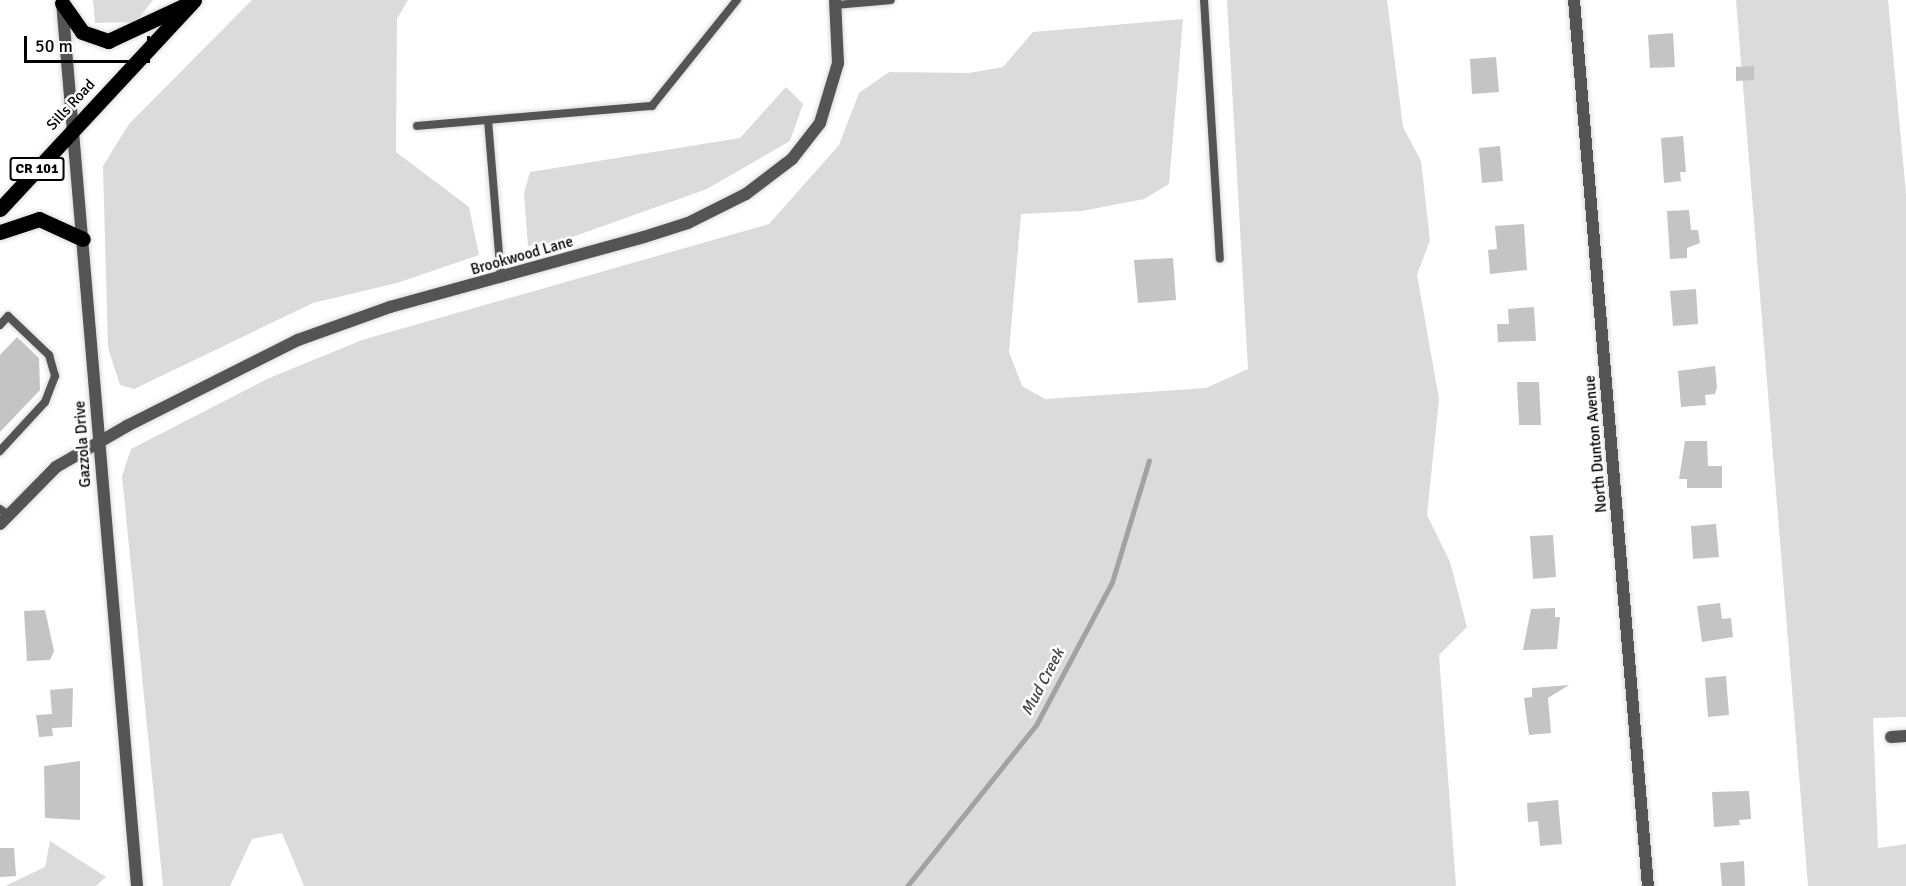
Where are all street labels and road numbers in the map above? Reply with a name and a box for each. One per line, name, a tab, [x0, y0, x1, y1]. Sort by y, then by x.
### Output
street label: Sills Road	[43, 76, 99, 134]
road number: CR 101	[9, 158, 66, 180]
street label: Brookwood Lane	[469, 233, 575, 279]
street label: North Dunton Avenue	[1581, 374, 1611, 514]
street label: Gazzola Drive	[71, 400, 95, 488]

